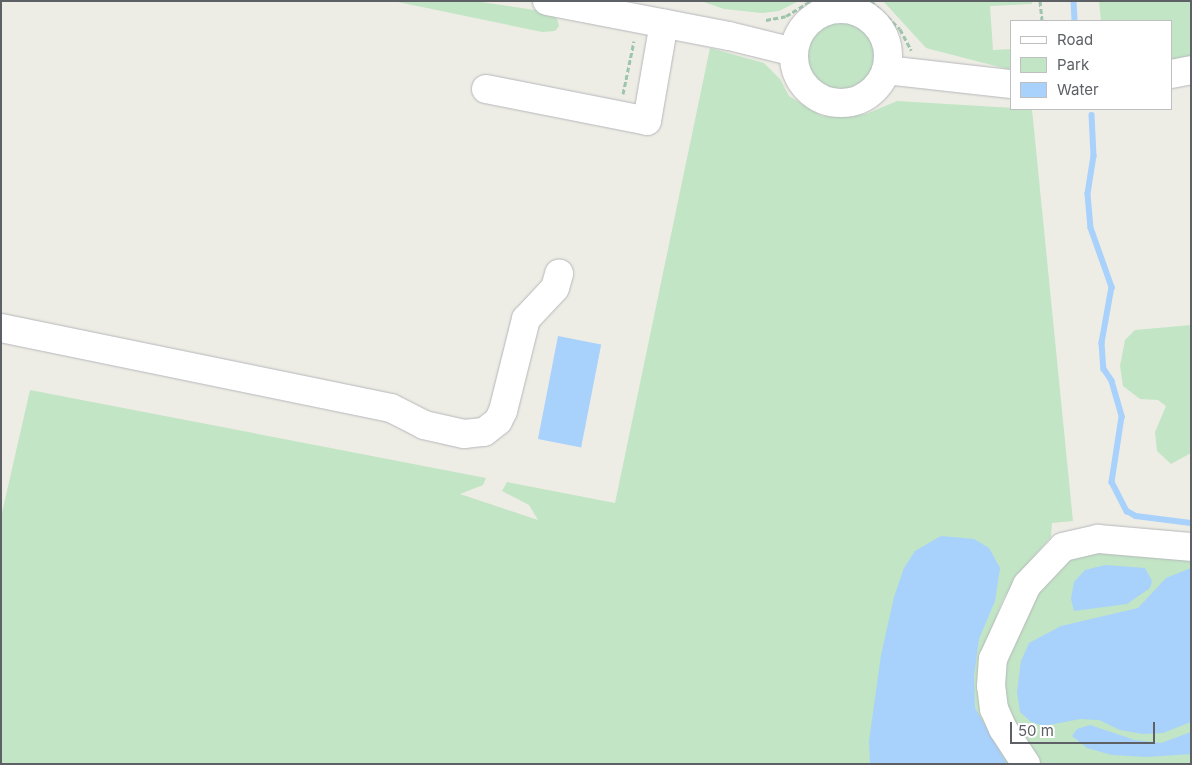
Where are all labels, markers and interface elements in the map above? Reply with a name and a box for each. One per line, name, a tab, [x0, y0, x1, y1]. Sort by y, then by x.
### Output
legend	[1010, 20, 1172, 110]
text: Road	[1057, 30, 1093, 49]
text: Park	[1057, 55, 1089, 74]
text: Water	[1057, 80, 1099, 99]
scale bar	[1012, 712, 1157, 744]
text: 50 m	[1018, 721, 1054, 740]

